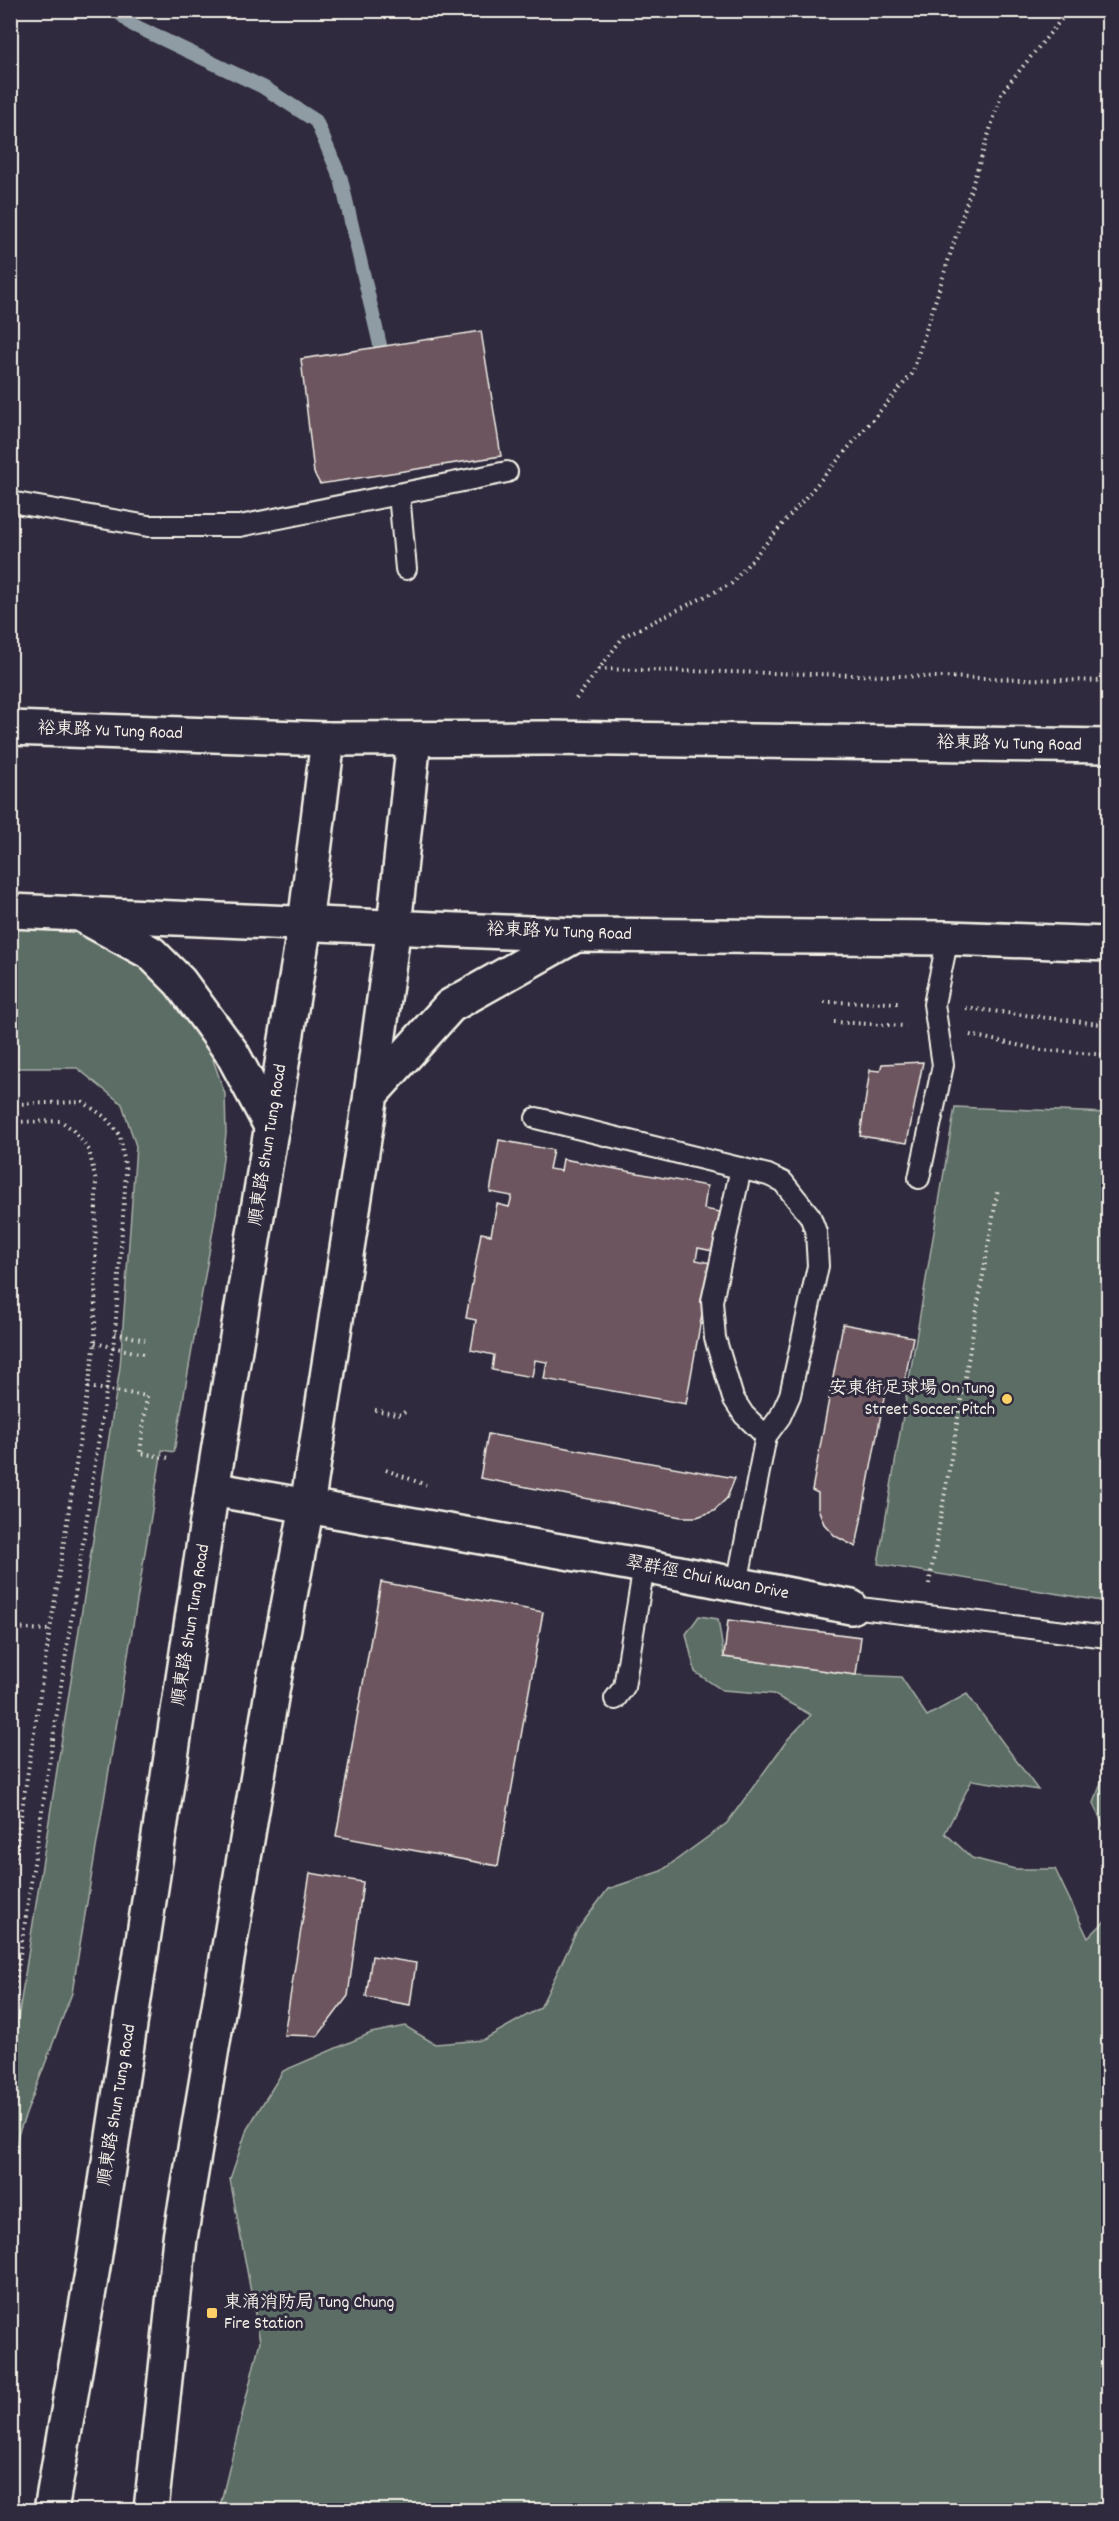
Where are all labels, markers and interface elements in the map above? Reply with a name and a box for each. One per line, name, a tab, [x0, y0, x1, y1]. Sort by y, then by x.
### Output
street label: 裕東路 Yu Tung Road	[37, 717, 183, 747]
street label: 裕東路 Yu Tung Road	[936, 731, 1082, 759]
street label: 裕東路 Yu Tung Road	[486, 918, 632, 948]
street label: 順東路 Shun Tung Road	[244, 1062, 294, 1228]
place label: 安東街足球場 On Tung Street Soccer Pitch	[829, 1377, 995, 1423]
marker: 安東街足球場 On Tung Street Soccer Pitch	[1000, 1392, 1014, 1406]
street label: 順東路 Shun Tung Road	[167, 1542, 217, 1708]
street label: 翠群徑 Chui Kwan Drive	[623, 1551, 791, 1607]
street label: 順東路 Shun Tung Road	[93, 2022, 143, 2188]
place label: 東涌消防局 Tung Chung Fire Station	[224, 2291, 395, 2337]
marker: 東涌消防局 Tung Chung Fire Station	[205, 2306, 219, 2320]

